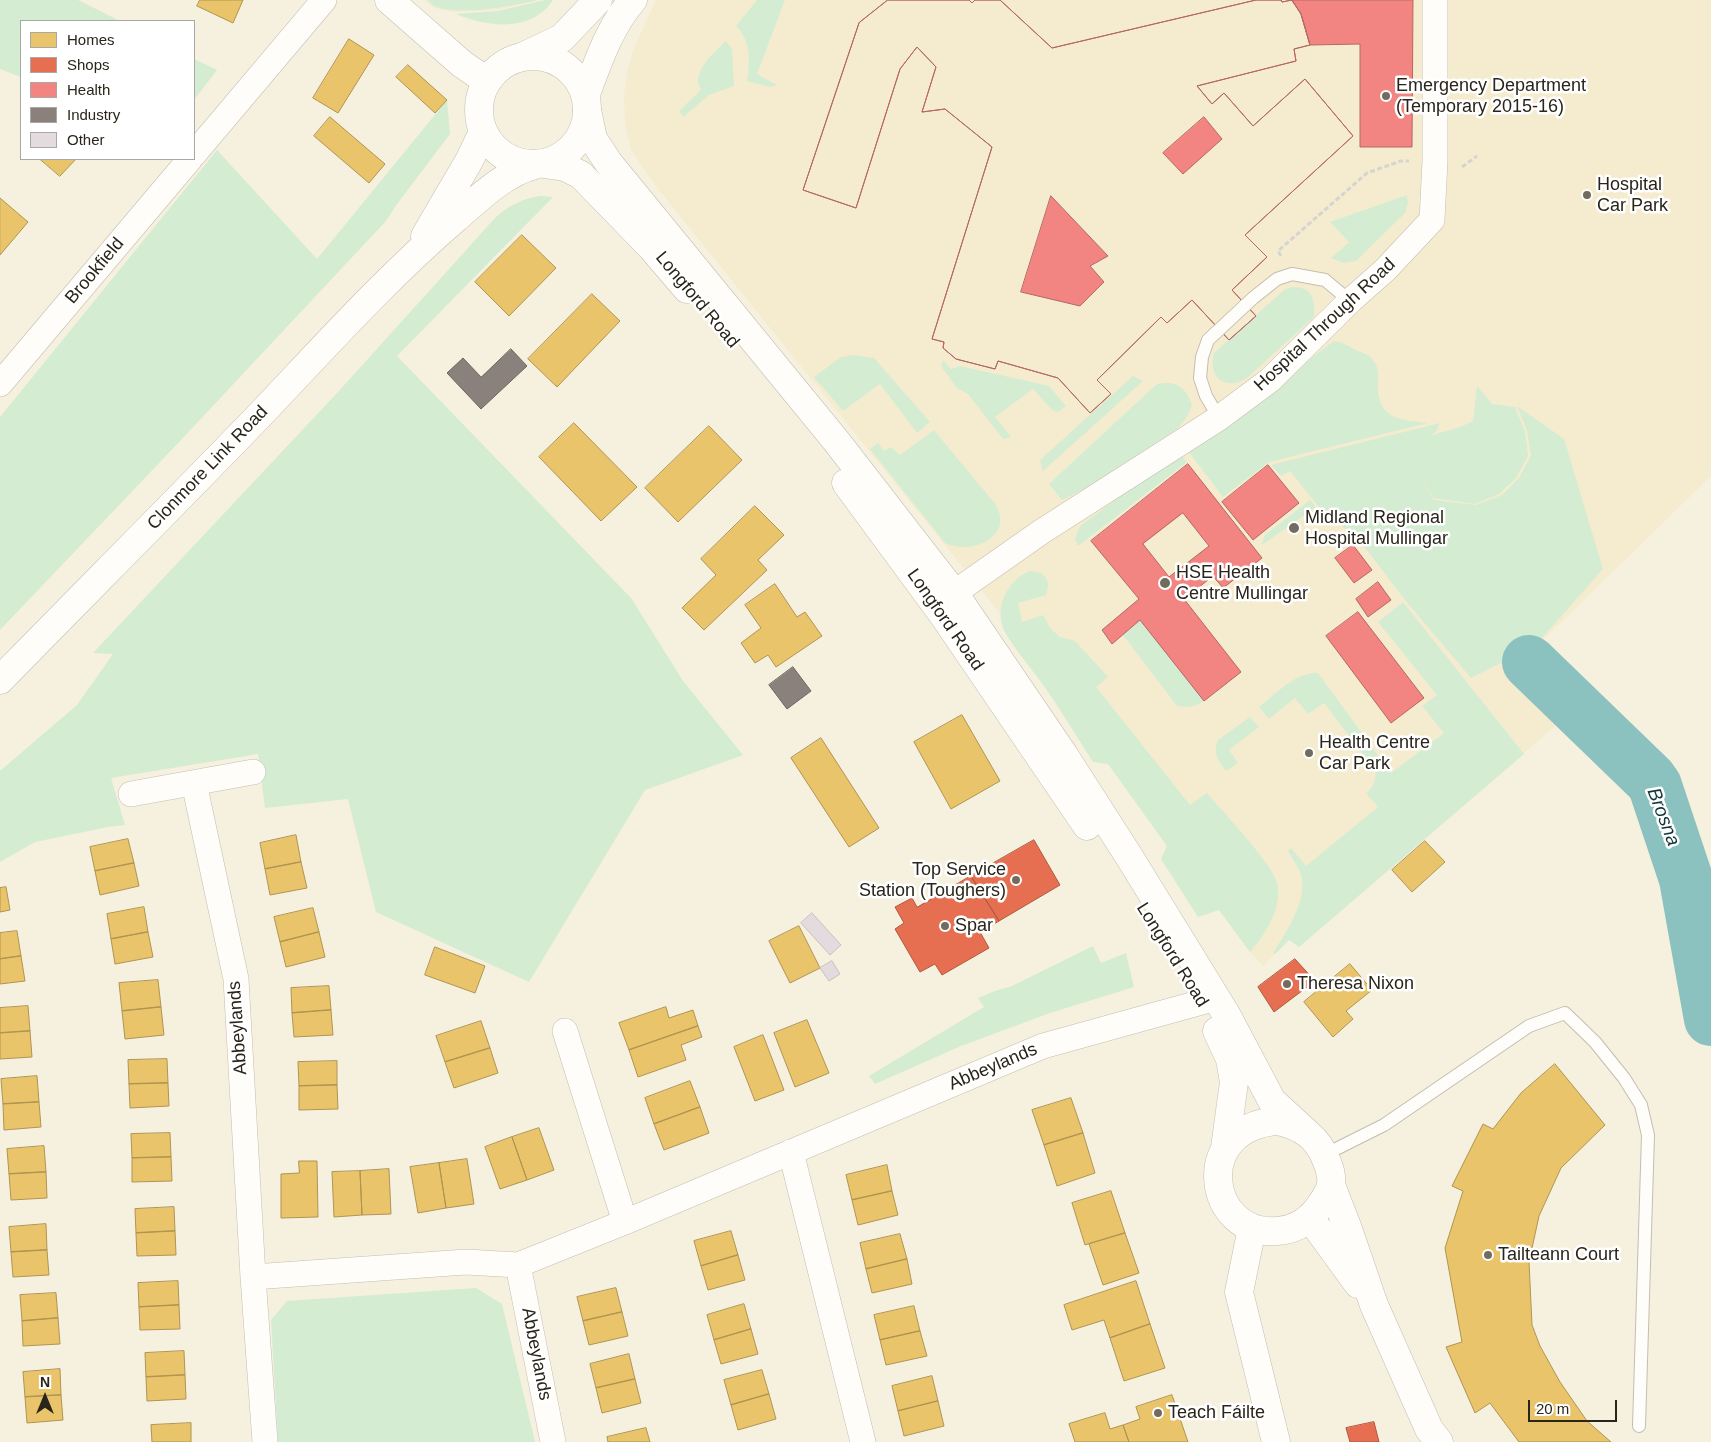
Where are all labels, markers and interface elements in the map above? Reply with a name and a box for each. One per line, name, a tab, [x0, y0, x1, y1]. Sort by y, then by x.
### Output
legend	[20, 20, 195, 160]
text: Homes	[67, 31, 115, 48]
text: Shops	[67, 56, 110, 73]
place label: Emergency Department (Temporary 2015-16)	[1396, 75, 1586, 118]
text: Health	[67, 81, 110, 98]
marker: Emergency Department (Temporary 2015-16)	[1380, 90, 1392, 102]
text: Industry	[67, 106, 120, 123]
text: Other	[67, 131, 105, 148]
place label: Hospital Car Park	[1597, 174, 1668, 216]
marker: Hospital Car Park	[1581, 189, 1593, 201]
street label: Brookfield	[61, 233, 129, 309]
street label: Longford Road	[650, 247, 744, 353]
street label: Hospital Through Road	[1250, 254, 1400, 396]
street label: Clonmore Link Road	[143, 401, 273, 535]
place label: Midland Regional Hospital Mullingar	[1305, 507, 1448, 550]
marker: Midland Regional Hospital Mullingar	[1287, 521, 1301, 535]
place label: HSE Health Centre Mullingar	[1176, 562, 1308, 604]
street label: Longford Road	[902, 565, 988, 675]
marker: HSE Health Centre Mullingar	[1158, 576, 1172, 590]
place label: Health Centre Car Park	[1319, 732, 1430, 774]
marker: Health Centre Car Park	[1303, 747, 1315, 759]
water label: Brosna	[1642, 785, 1684, 849]
place label: Top Service Station (Toughers)	[859, 859, 1006, 902]
marker: Top Service Station (Toughers)	[1010, 874, 1022, 886]
street label: Longford Road	[1131, 899, 1213, 1011]
place label: Spar	[955, 915, 993, 937]
marker: Spar	[939, 920, 951, 932]
place label: Theresa Nixon	[1297, 973, 1414, 995]
marker: Theresa Nixon	[1281, 978, 1293, 990]
street label: Abbeylands	[224, 980, 252, 1076]
street label: Abbeylands	[945, 1039, 1041, 1095]
place label: Tailteann Court	[1498, 1244, 1619, 1266]
marker: Tailteann Court	[1482, 1249, 1494, 1261]
street label: Abbeylands	[516, 1306, 556, 1402]
north arrow	[20, 1372, 70, 1422]
text: N	[40, 1374, 50, 1390]
scale bar	[1531, 1390, 1620, 1422]
text: 20 m	[1536, 1400, 1569, 1417]
place label: Teach Fáilte	[1168, 1402, 1265, 1424]
marker: Teach Fáilte	[1152, 1407, 1164, 1419]

